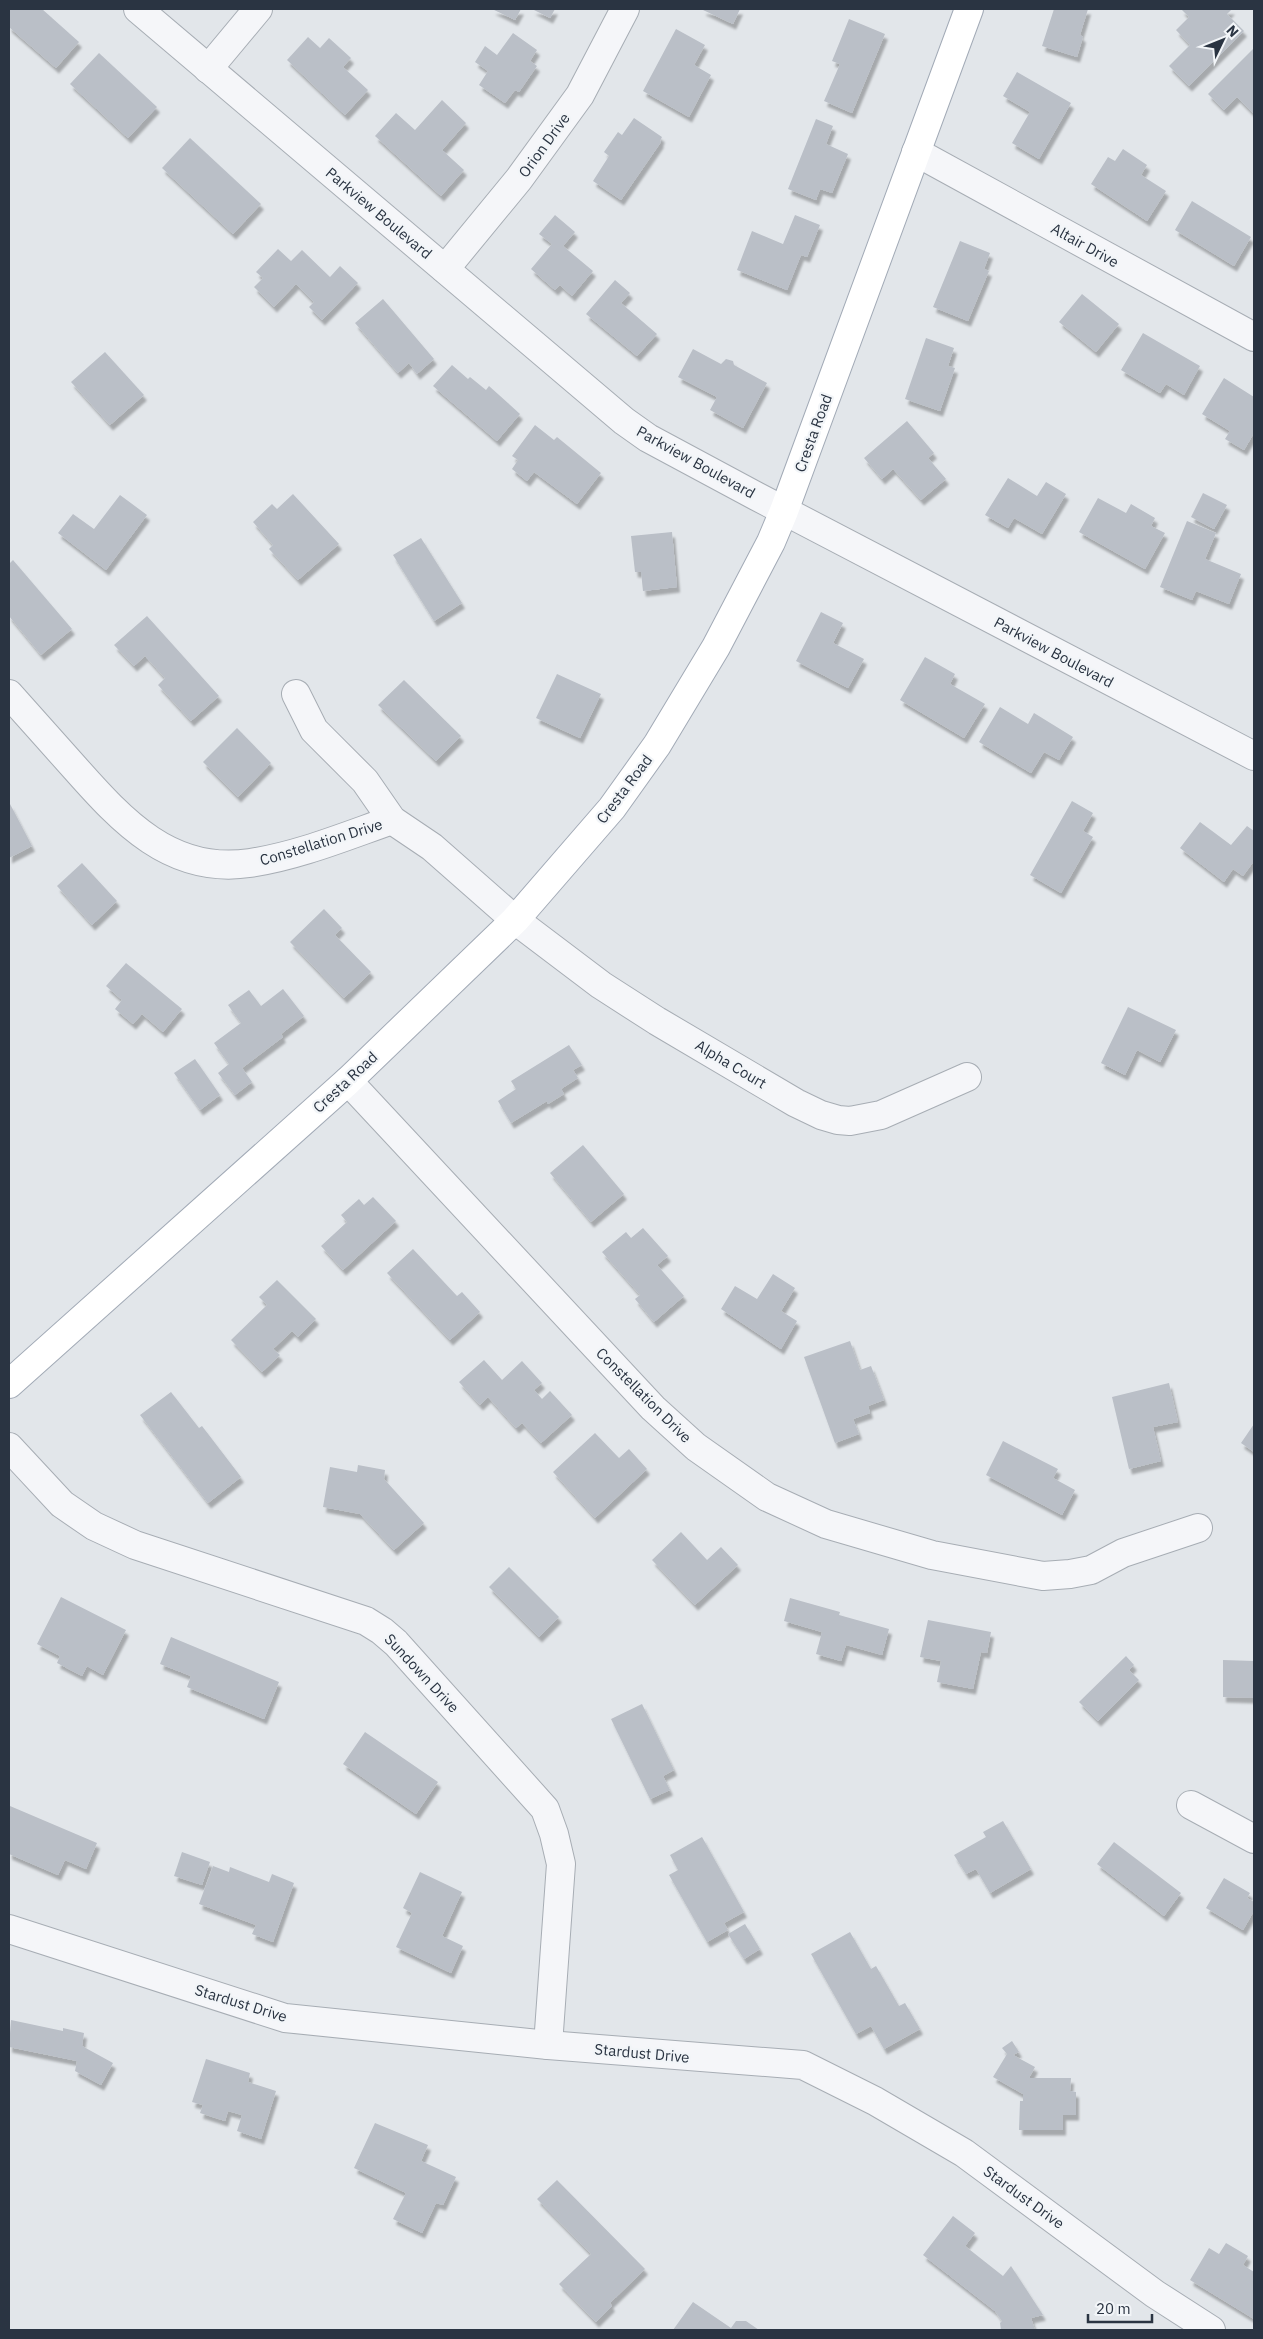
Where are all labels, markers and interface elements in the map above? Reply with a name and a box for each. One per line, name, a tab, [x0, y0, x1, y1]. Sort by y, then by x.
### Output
north arrow	[1198, 15, 1248, 65]
text: N	[1222, 21, 1243, 41]
street label: Orion Drive	[514, 109, 574, 181]
street label: Parkview Boulevard	[322, 163, 436, 263]
street label: Altair Drive	[1048, 219, 1122, 271]
street label: Cresta Road	[790, 391, 836, 475]
street label: Parkview Boulevard	[633, 422, 759, 502]
street label: Parkview Boulevard	[991, 612, 1117, 692]
street label: Cresta Road	[592, 751, 656, 827]
street label: Constellation Drive	[257, 814, 385, 870]
street label: Alpha Court	[692, 1035, 770, 1093]
street label: Cresta Road	[309, 1047, 381, 1117]
street label: Constellation Drive	[592, 1343, 696, 1447]
street label: Sundown Drive	[381, 1630, 463, 1716]
street label: Stardust Drive	[193, 1980, 289, 2026]
street label: Stardust Drive	[594, 2039, 690, 2067]
street label: Stardust Drive	[980, 2161, 1068, 2233]
scale bar	[1088, 2292, 1152, 2324]
text: 20 m	[1096, 2299, 1131, 2318]

